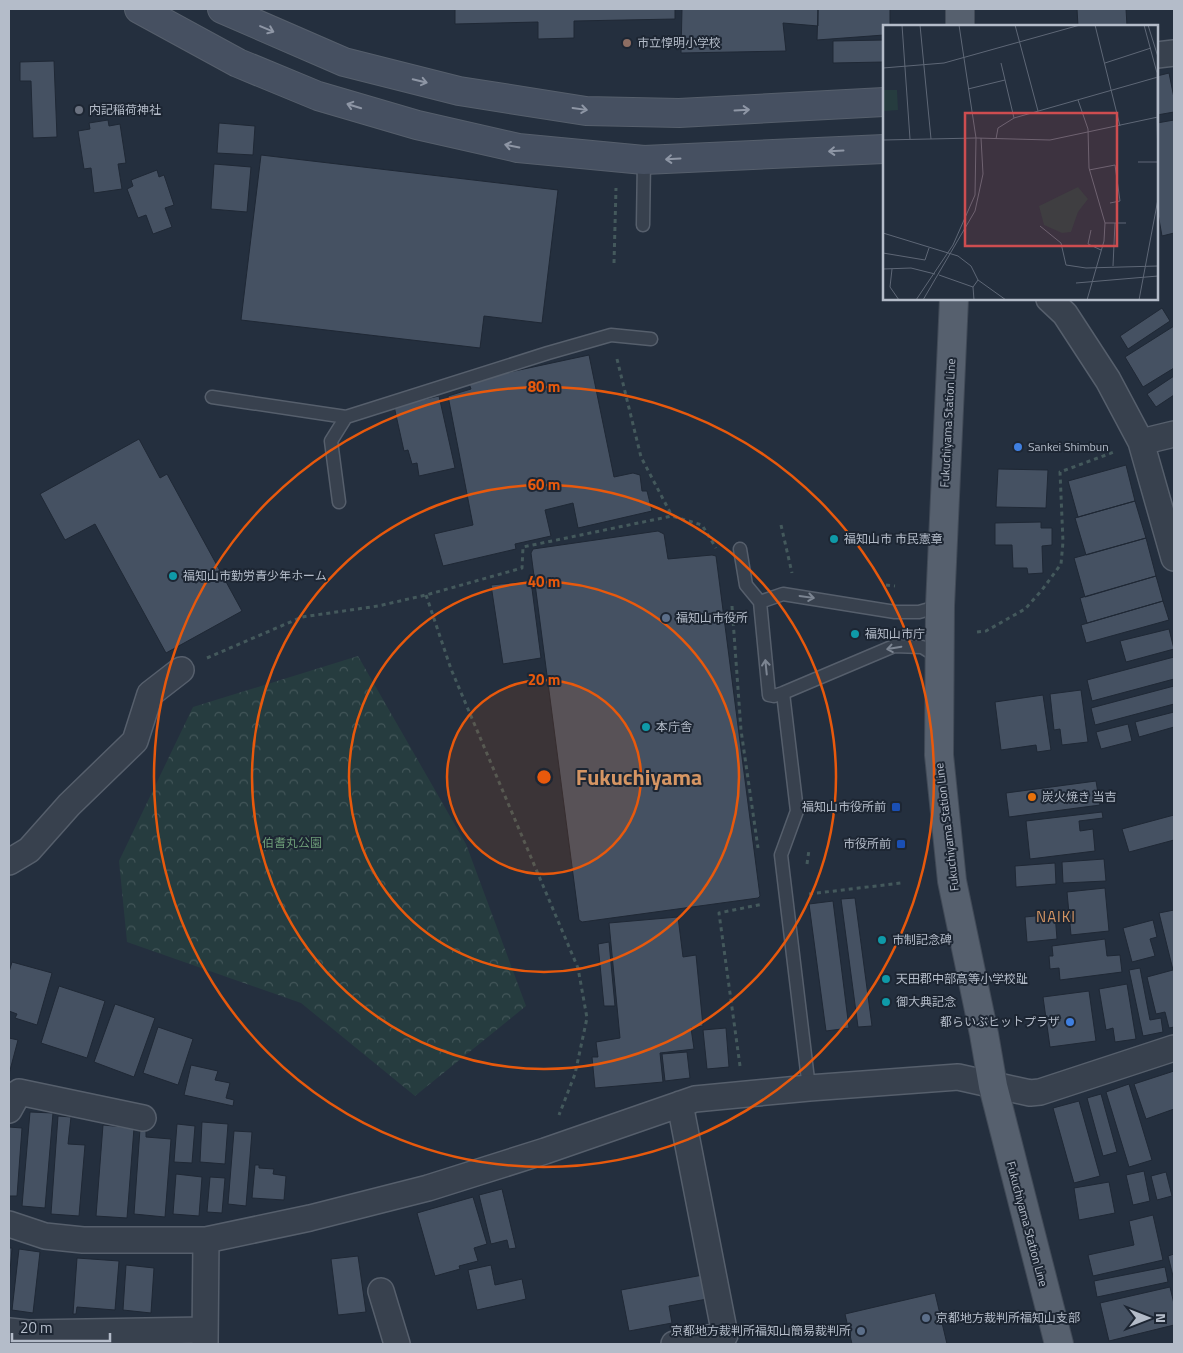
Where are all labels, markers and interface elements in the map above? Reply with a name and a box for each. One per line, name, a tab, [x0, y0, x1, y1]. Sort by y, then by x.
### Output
one-way arrow	[259, 25, 274, 35]
inset map	[883, 25, 1158, 300]
place label: 市立惇明小学校	[637, 33, 721, 52]
marker: 市立惇明小学校	[621, 37, 633, 49]
one-way arrow	[412, 77, 428, 87]
place label: 内記稲荷神社	[89, 100, 161, 119]
one-way arrow	[347, 101, 363, 111]
marker: 内記稲荷神社	[73, 104, 85, 116]
one-way arrow	[572, 105, 588, 115]
one-way arrow	[734, 105, 750, 114]
one-way arrow	[504, 141, 520, 151]
one-way arrow	[828, 147, 844, 156]
one-way arrow	[665, 154, 681, 163]
street label: Fukuchiyama Station Line	[935, 358, 960, 488]
text: 80 m	[528, 375, 560, 398]
place label: Sankei Shimbun	[1028, 437, 1109, 456]
marker: Sankei Shimbun	[1012, 441, 1024, 453]
text: 60 m	[528, 473, 560, 496]
place label: 福知山市 市民憲章	[844, 529, 943, 548]
marker: 福知山市 市民憲章	[828, 533, 840, 545]
place label: 福知山市勤労青少年ホーム	[183, 566, 327, 585]
marker: 福知山市勤労青少年ホーム	[167, 570, 179, 582]
text: 40 m	[528, 570, 560, 593]
one-way arrow	[798, 592, 814, 602]
place label: 福知山市役所	[676, 608, 748, 627]
marker: 福知山市役所	[660, 612, 672, 624]
place label: 福知山市庁	[865, 624, 925, 643]
marker: 福知山市庁	[849, 628, 861, 640]
one-way arrow	[887, 644, 903, 654]
one-way arrow	[761, 660, 771, 676]
text: 20 m	[528, 668, 560, 691]
place label: 本庁舎	[656, 717, 692, 736]
marker: 本庁舎	[640, 721, 652, 733]
district label: Fukuchiyama	[576, 760, 702, 794]
street label: Fukuchiyama Station Line	[929, 762, 964, 892]
centre of rings	[535, 768, 553, 786]
place label: 炭火焼き 当吉	[1042, 787, 1117, 806]
marker: 炭火焼き 当吉	[1026, 791, 1038, 803]
place label: 福知山市役所前	[802, 797, 886, 816]
marker: 福知山市役所前	[890, 801, 902, 813]
park label: 伯耆丸公園	[262, 833, 322, 852]
place label: 市役所前	[843, 834, 891, 853]
marker: 市役所前	[895, 838, 907, 850]
district label: NAIKI	[1036, 905, 1076, 928]
place label: 市制記念碑	[892, 930, 952, 949]
marker: 市制記念碑	[876, 934, 888, 946]
place label: 天田郡中部高等小学校趾	[896, 969, 1028, 988]
marker: 天田郡中部高等小学校趾	[880, 973, 892, 985]
place label: 御大典記念	[896, 992, 956, 1011]
marker: 御大典記念	[880, 996, 892, 1008]
place label: 都らいぶヒットプラザ	[940, 1012, 1060, 1031]
marker: 都らいぶヒットプラザ	[1064, 1016, 1076, 1028]
street label: Fukuchiyama Station Line	[1002, 1159, 1053, 1289]
north arrow	[1123, 1293, 1173, 1343]
place label: 京都地方裁判所福知山支部	[936, 1308, 1080, 1327]
scale bar	[12, 1310, 110, 1342]
marker: 京都地方裁判所福知山支部	[920, 1312, 932, 1324]
text: N	[1151, 1313, 1172, 1323]
text: 20 m	[20, 1316, 53, 1339]
place label: 京都地方裁判所福知山簡易裁判所	[671, 1321, 851, 1340]
marker: 京都地方裁判所福知山簡易裁判所	[855, 1325, 867, 1337]

